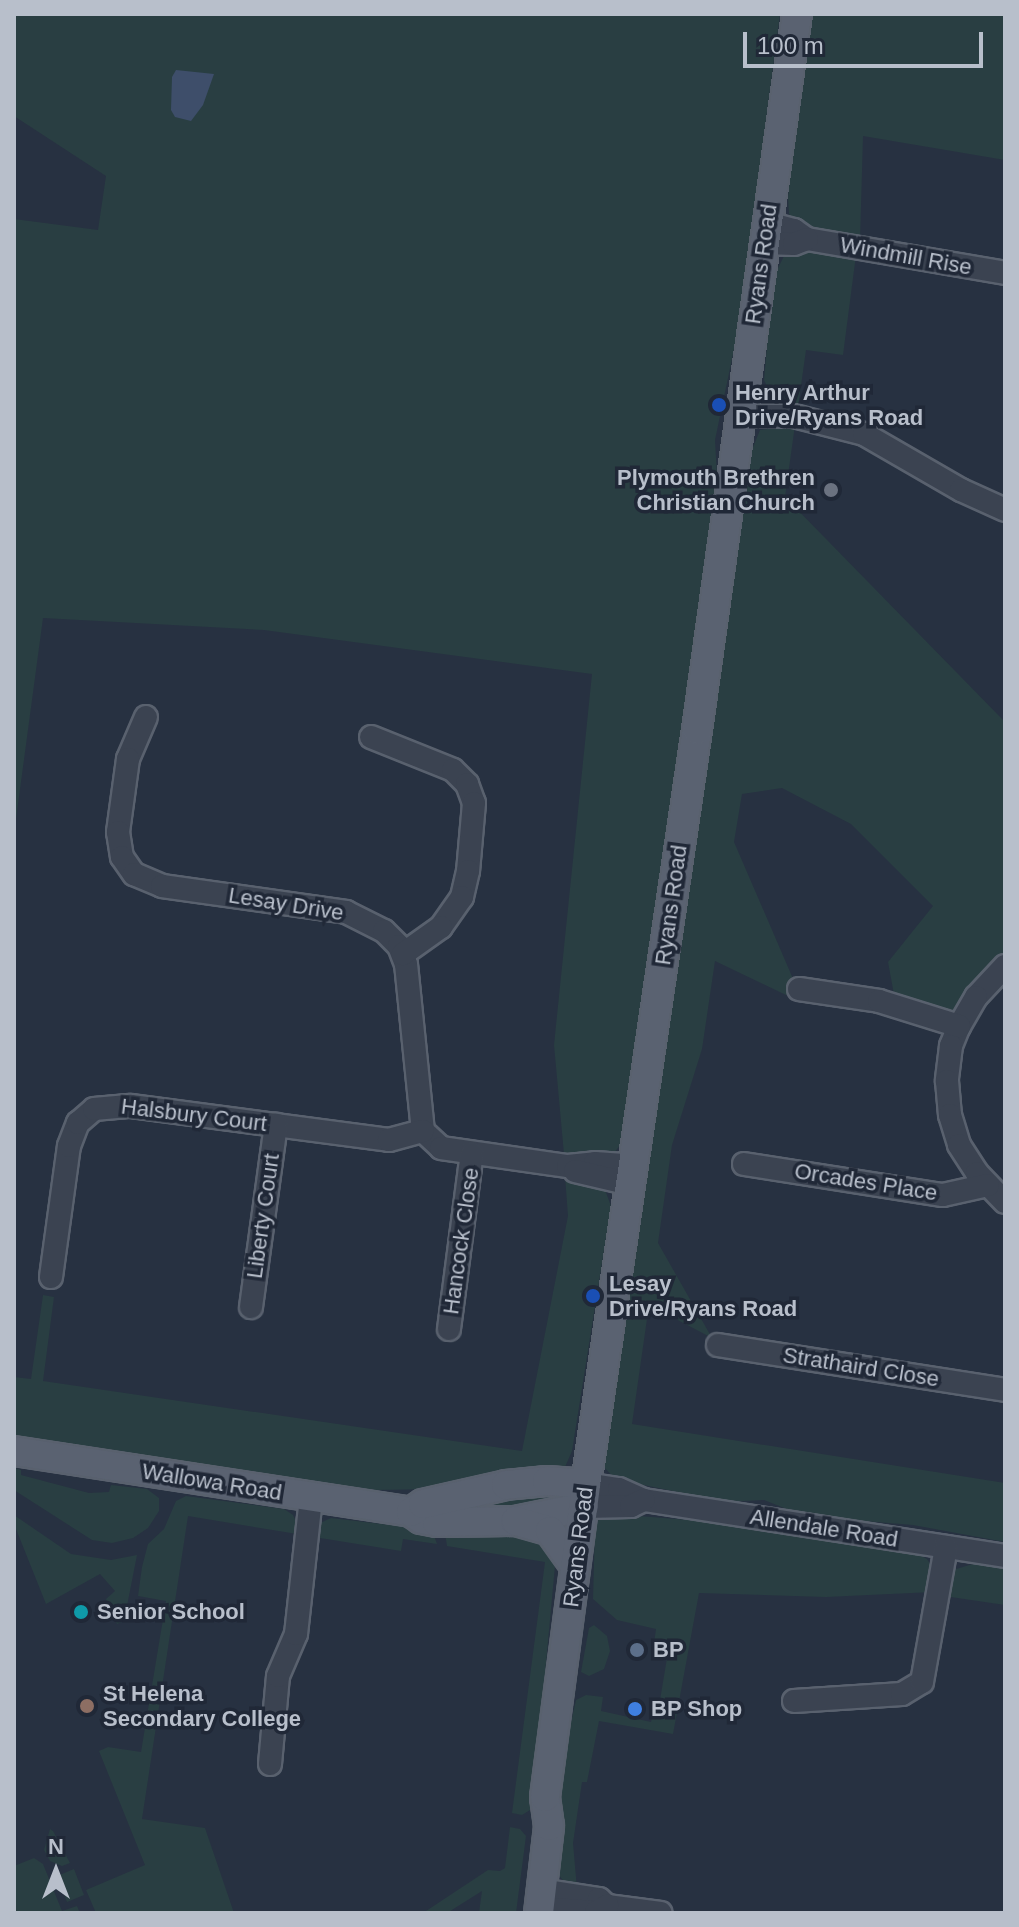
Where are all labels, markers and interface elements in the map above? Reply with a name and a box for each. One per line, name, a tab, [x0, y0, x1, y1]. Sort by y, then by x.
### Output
scale bar	[747, 16, 987, 66]
text: 100 m	[757, 32, 824, 59]
street label: Ryans Road	[740, 202, 782, 326]
street label: Windmill Rise	[838, 231, 974, 281]
place label: Henry Arthur Drive/Ryans Road	[735, 379, 923, 430]
marker: Henry Arthur Drive/Ryans Road	[710, 396, 728, 414]
place label: Plymouth Brethren Christian Church	[617, 464, 815, 516]
marker: Plymouth Brethren Christian Church	[822, 481, 840, 499]
street label: Ryans Road	[650, 843, 692, 967]
street label: Lesay Drive	[227, 882, 345, 926]
street label: Halsbury Court	[120, 1093, 268, 1137]
street label: Liberty Court	[241, 1152, 285, 1280]
street label: Orcades Place	[793, 1158, 939, 1206]
street label: Hancock Close	[438, 1166, 484, 1316]
place label: Lesay Drive/Ryans Road	[609, 1270, 797, 1322]
marker: Lesay Drive/Ryans Road	[584, 1287, 602, 1305]
street label: Strathaird Close	[781, 1342, 941, 1392]
street label: Wallowa Road	[140, 1458, 284, 1506]
street label: Ryans Road	[558, 1485, 598, 1609]
street label: Allendale Road	[748, 1503, 900, 1553]
place label: Senior School	[97, 1599, 245, 1625]
marker: Senior School	[72, 1603, 90, 1621]
place label: BP	[653, 1637, 684, 1663]
marker: BP	[628, 1641, 646, 1659]
place label: St Helena Secondary College	[103, 1680, 301, 1732]
place label: BP Shop	[651, 1696, 743, 1722]
marker: St Helena Secondary College	[78, 1697, 96, 1715]
marker: BP Shop	[626, 1700, 644, 1718]
north arrow	[16, 1831, 96, 1911]
text: N	[48, 1834, 64, 1859]

